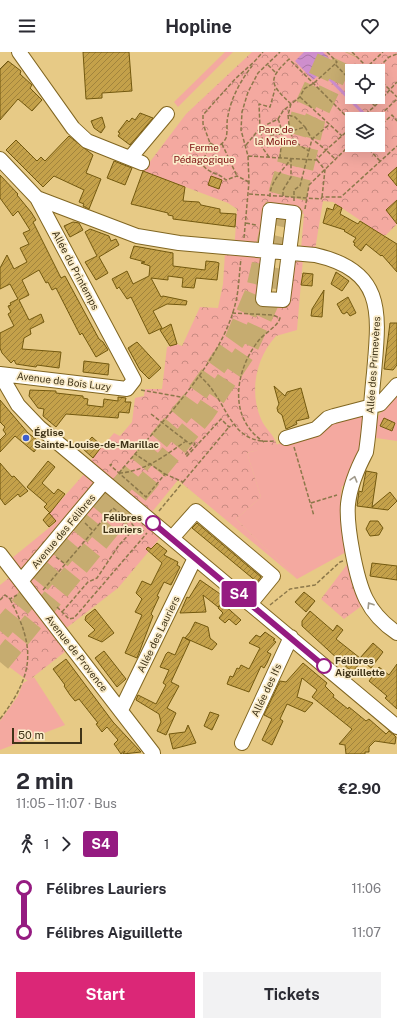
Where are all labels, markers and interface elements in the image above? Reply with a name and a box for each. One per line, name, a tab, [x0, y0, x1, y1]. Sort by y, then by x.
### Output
icon: menu	[16, 15, 38, 37]
icon: heart	[359, 15, 381, 37]
text: Hopline	[165, 16, 232, 37]
map controls	[345, 64, 385, 152]
button: locate	[345, 64, 385, 104]
button: layers	[345, 112, 385, 152]
park label: Parc de la Moline	[255, 123, 298, 147]
park label: Ferme Pédagogique	[173, 141, 235, 165]
street label: Allée du Printemps	[50, 228, 102, 312]
street label: Allée des Primevères	[364, 316, 382, 414]
street label: Avenue de Bois Luzy	[16, 369, 112, 393]
place label: Église Sainte-Louise-de-Marillac	[34, 426, 160, 450]
marker: Église Sainte-Louise-de-Marillac	[21, 433, 31, 443]
one-way arrow	[349, 476, 358, 483]
street label: Avenue des Félibres	[28, 491, 98, 571]
place label: Félibres Lauriers	[103, 511, 142, 535]
marker: Félibres Lauriers	[145, 515, 161, 531]
line badge: S4	[221, 581, 257, 607]
text: S4	[230, 586, 248, 602]
street label: Allée des Lauriers	[134, 594, 182, 674]
one-way arrow	[367, 602, 375, 609]
street label: Avenue de Provence	[43, 612, 111, 694]
place label: Félibres Aiguillette	[335, 654, 385, 678]
marker: Félibres Aiguillette	[316, 658, 332, 674]
street label: Allée des Ifs	[248, 662, 284, 718]
scale bar	[12, 726, 82, 745]
text: 50 m	[18, 729, 44, 741]
text: 2 min	[16, 768, 74, 794]
text: €2.90	[338, 780, 381, 797]
text: 11:05 – 11:07 · Bus	[16, 796, 117, 811]
icon: walk	[16, 833, 38, 855]
icon: forward	[55, 833, 77, 855]
text: S4	[91, 836, 110, 852]
text: 1	[44, 837, 49, 852]
text: Félibres Lauriers	[46, 880, 166, 897]
text: 11:06	[352, 881, 381, 896]
text: Félibres Aiguillette	[46, 924, 183, 941]
text: 11:07	[352, 925, 381, 940]
button: Start	[16, 972, 195, 1018]
button: Tickets	[203, 972, 381, 1018]

